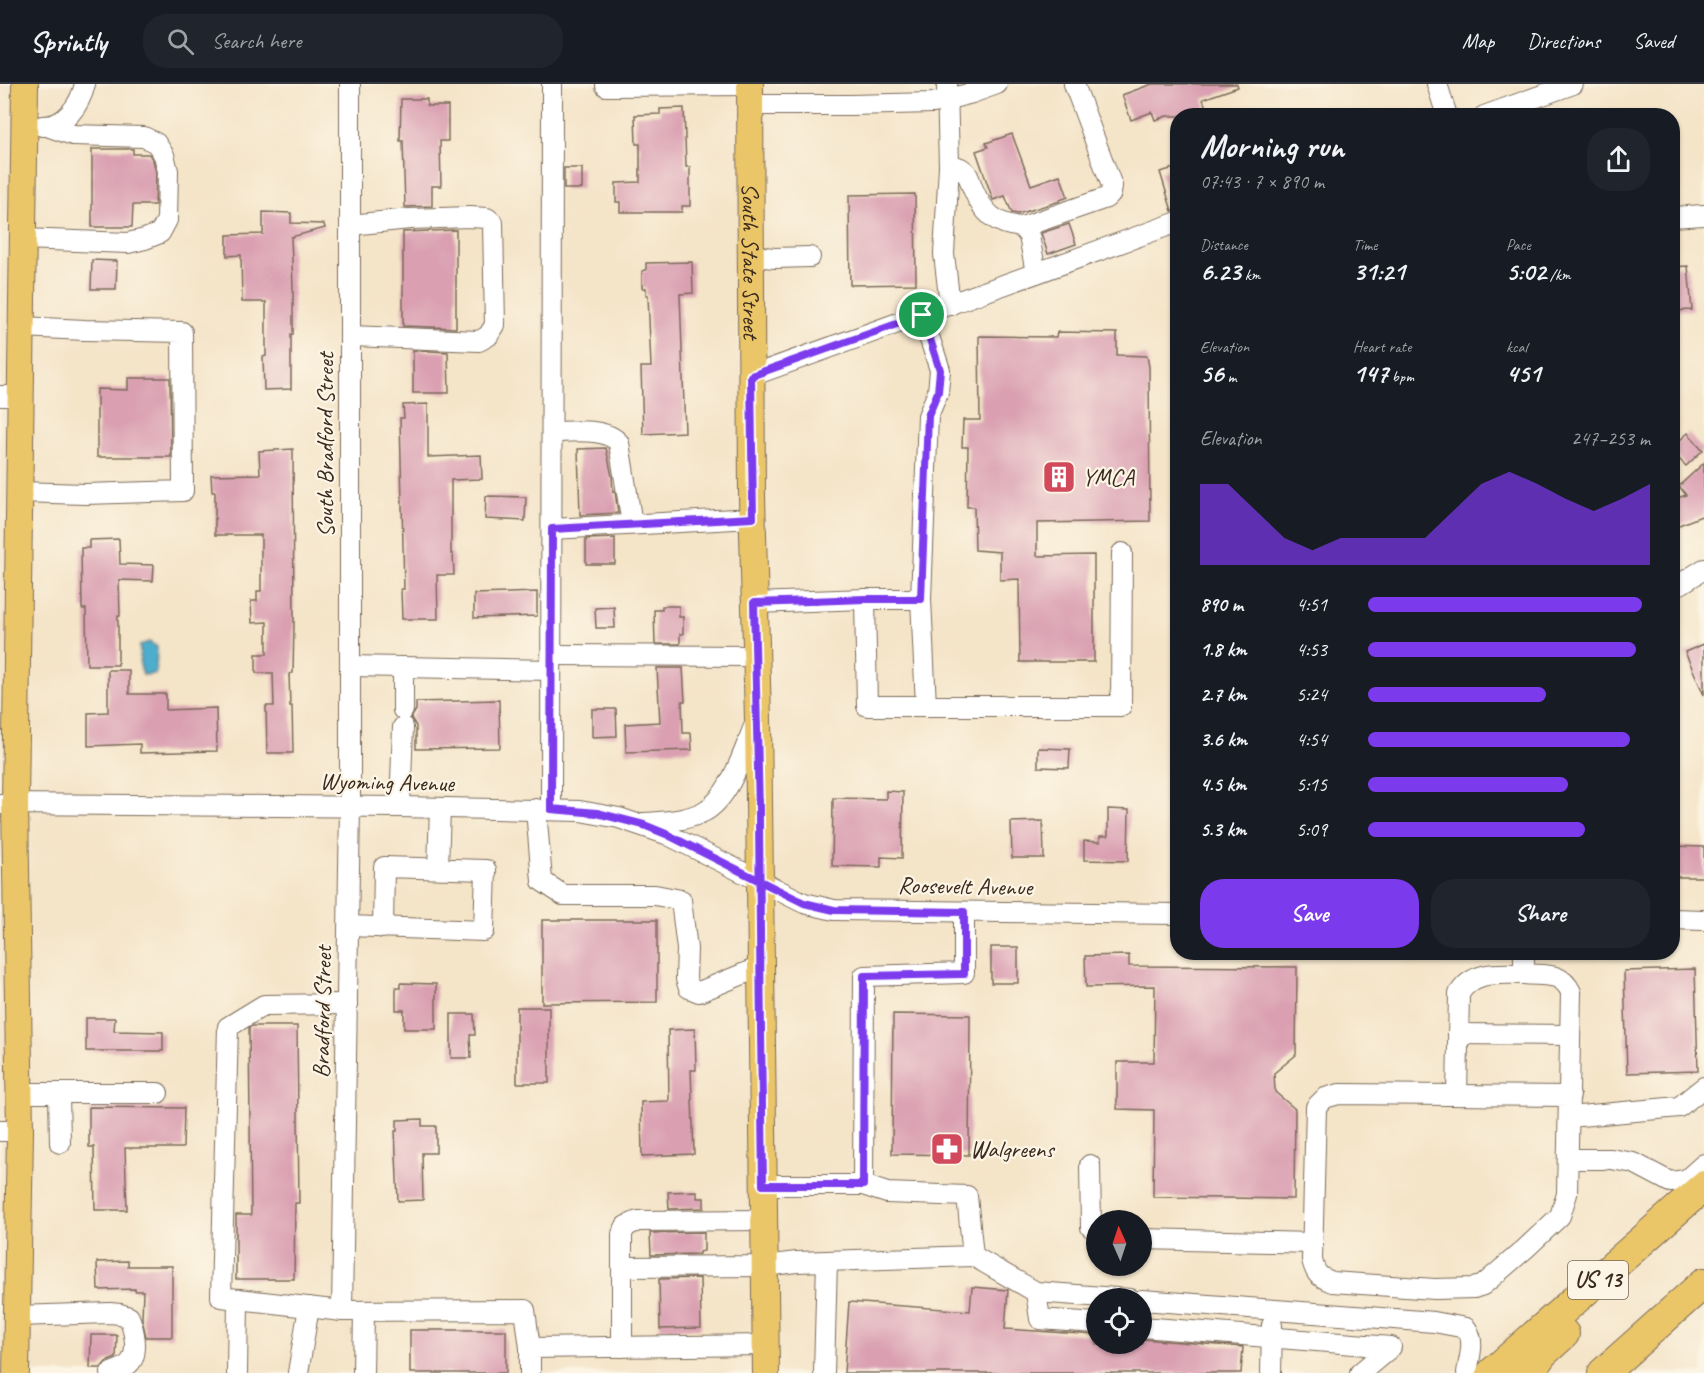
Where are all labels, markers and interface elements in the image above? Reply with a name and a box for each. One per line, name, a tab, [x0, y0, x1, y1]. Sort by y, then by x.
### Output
search box	[143, 14, 563, 68]
text: Sprintly	[30, 24, 107, 59]
icon: search	[164, 25, 197, 58]
text: Search here	[212, 27, 301, 55]
text: Map	[1462, 28, 1494, 54]
text: Directions	[1527, 28, 1600, 54]
text: Saved	[1633, 28, 1674, 54]
text: Morning run	[1200, 125, 1344, 167]
button: share	[1587, 128, 1650, 191]
text: 07:43 · 7 × 890 m	[1200, 169, 1324, 194]
street label: South State Street	[735, 183, 766, 341]
text: Distance	[1200, 235, 1248, 255]
text: Time	[1353, 235, 1377, 255]
text: Pace	[1506, 235, 1531, 255]
text: 6.23	[1200, 255, 1241, 288]
text: 31:21	[1353, 255, 1405, 288]
text: 5:02	[1506, 255, 1546, 288]
text: km	[1241, 265, 1260, 285]
text: /km	[1546, 265, 1571, 285]
pin	[896, 289, 947, 340]
icon: arrive	[905, 298, 938, 331]
text: Elevation	[1200, 337, 1249, 357]
text: Heart rate	[1353, 337, 1411, 357]
text: kcal	[1506, 337, 1527, 357]
street label: South Bradford Street	[310, 351, 340, 537]
text: 56	[1200, 357, 1224, 390]
text: 147	[1353, 357, 1388, 390]
text: 451	[1506, 357, 1541, 390]
text: m	[1224, 367, 1236, 387]
text: bpm	[1388, 367, 1414, 387]
text: Elevation	[1200, 426, 1262, 451]
text: 247–253 m	[1571, 426, 1650, 451]
building icon: YMCA	[1041, 459, 1077, 495]
place label: YMCA	[1082, 462, 1135, 492]
text: 890 m	[1200, 592, 1243, 617]
text: 4:51	[1296, 592, 1327, 617]
text: 1.8 km	[1200, 637, 1247, 662]
text: 4:53	[1296, 637, 1327, 662]
text: 2.7 km	[1200, 682, 1246, 707]
text: 5:24	[1296, 682, 1327, 707]
text: 3.6 km	[1200, 727, 1247, 752]
text: 4:54	[1296, 727, 1327, 752]
street label: Wyoming Avenue	[320, 766, 456, 798]
text: 4.5 km	[1200, 772, 1246, 797]
text: 5:15	[1296, 772, 1327, 797]
text: 5.3 km	[1200, 817, 1246, 842]
text: 5:09	[1296, 817, 1327, 842]
street label: Roosevelt Avenue	[898, 870, 1035, 902]
button: Save	[1200, 879, 1419, 948]
button: Share	[1431, 879, 1650, 948]
street label: Bradford Street	[306, 944, 338, 1078]
pharmacy icon: Walgreens	[929, 1131, 965, 1167]
place label: Walgreens	[970, 1134, 1055, 1164]
north arrow	[1086, 1210, 1152, 1276]
map controls	[1086, 1210, 1152, 1354]
road number: US 13	[1568, 1261, 1628, 1299]
button: locate	[1086, 1288, 1152, 1354]

